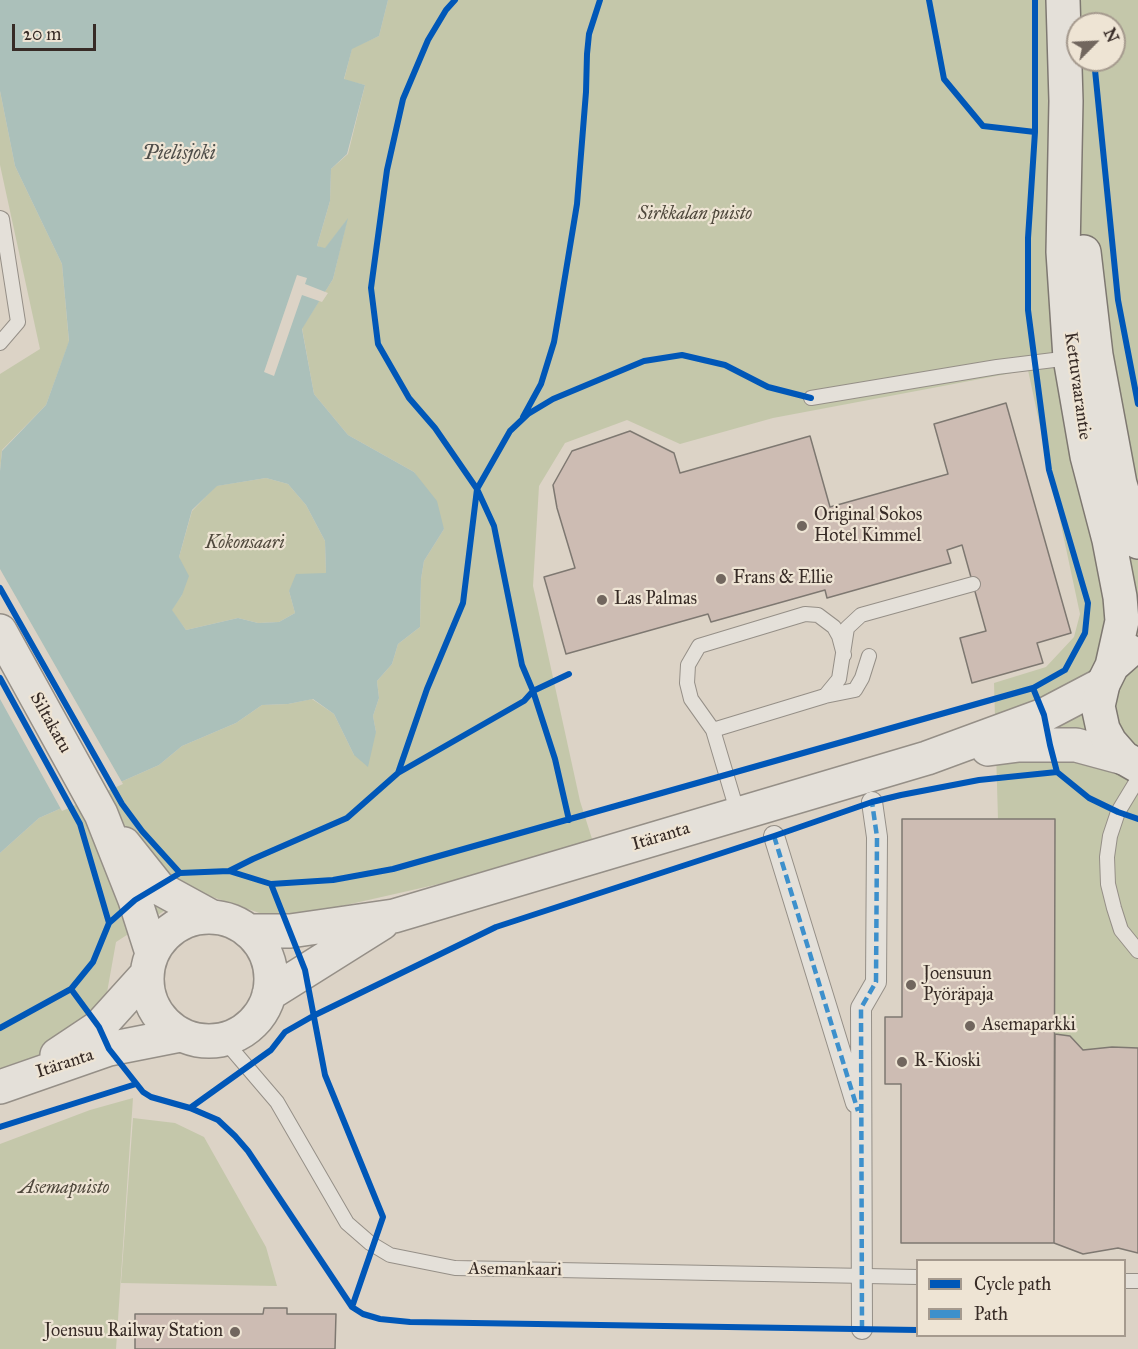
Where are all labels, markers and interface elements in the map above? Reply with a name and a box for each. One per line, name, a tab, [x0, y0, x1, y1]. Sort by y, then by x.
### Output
scale bar	[15, 12, 99, 50]
north arrow	[1066, 12, 1126, 72]
text: 20 m	[23, 23, 61, 45]
text: N	[1100, 25, 1123, 45]
water label: Pielisjoki	[142, 142, 216, 166]
park label: Sirkkalan puisto	[638, 204, 752, 226]
street label: Kettuvaarantie	[1059, 331, 1095, 441]
place label: Original Sokos Hotel Kimmel	[814, 505, 922, 548]
marker: Original Sokos Hotel Kimmel	[795, 519, 809, 533]
park label: Kokonsaari	[205, 533, 285, 555]
place label: Frans & Ellie	[733, 568, 833, 590]
marker: Frans & Ellie	[714, 572, 728, 586]
place label: Las Palmas	[614, 589, 697, 611]
marker: Las Palmas	[595, 593, 609, 607]
street label: Siltakatu	[25, 689, 75, 757]
street label: Itäranta	[630, 818, 692, 856]
place label: Joensuun Pyöräpaja	[923, 964, 994, 1006]
marker: Joensuun Pyöräpaja	[904, 978, 918, 992]
place label: Asemaparkki	[982, 1015, 1076, 1037]
marker: Asemaparkki	[963, 1019, 977, 1033]
street label: Itäranta	[33, 1045, 97, 1083]
place label: R-Kioski	[914, 1051, 981, 1073]
marker: R-Kioski	[895, 1055, 909, 1069]
park label: Asemapuisto	[19, 1178, 109, 1200]
street label: Asemankaari	[468, 1258, 562, 1282]
legend	[916, 1259, 1126, 1337]
text: Cycle path	[974, 1273, 1051, 1295]
text: Path	[974, 1303, 1008, 1325]
place label: Joensuu Railway Station	[44, 1321, 223, 1343]
marker: Joensuu Railway Station	[228, 1325, 242, 1339]

